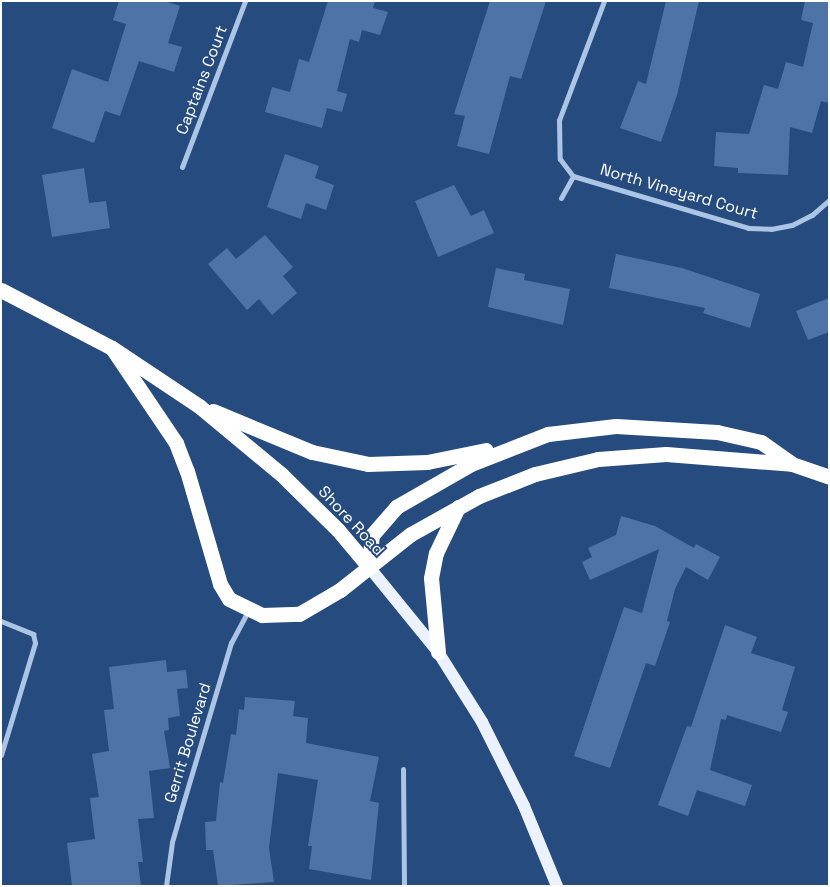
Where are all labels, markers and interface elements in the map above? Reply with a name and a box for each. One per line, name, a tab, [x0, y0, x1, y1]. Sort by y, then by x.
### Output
street label: Captains Court	[172, 23, 232, 137]
street label: North Vineyard Court	[598, 160, 760, 224]
street label: Shore Road	[314, 482, 388, 560]
street label: Gerrit Boulevard	[161, 681, 215, 805]

